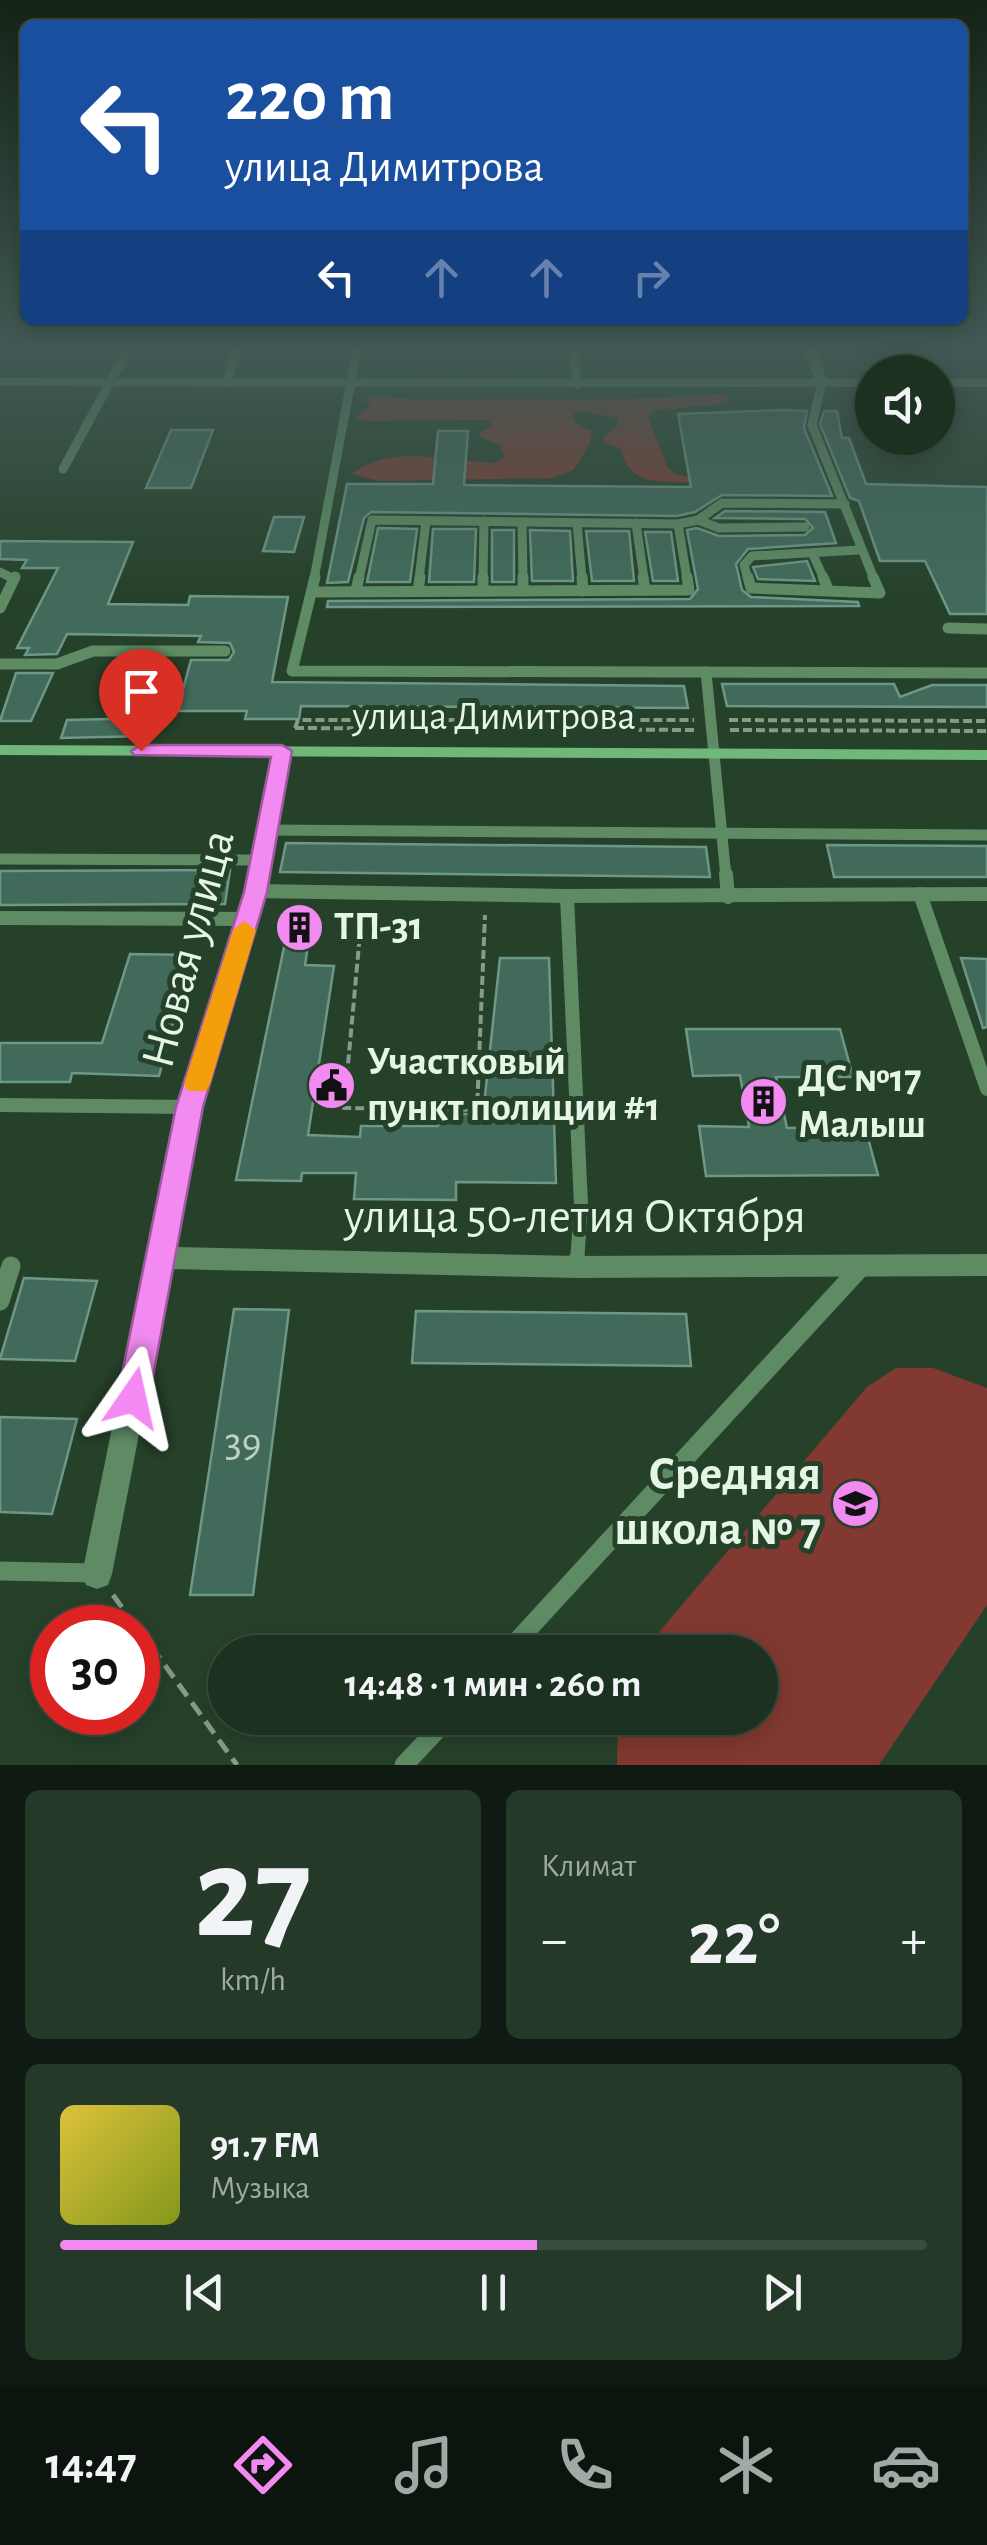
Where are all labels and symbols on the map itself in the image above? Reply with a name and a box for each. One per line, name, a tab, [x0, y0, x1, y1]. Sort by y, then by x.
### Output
pin	[99, 649, 184, 752]
street label: улица Димитрова	[351, 697, 636, 737]
street label: Новая улица	[134, 825, 244, 1073]
building icon: ТП-31	[273, 901, 325, 953]
place label: ТП-31	[334, 907, 423, 947]
place label: Участковый пункт полиции #1	[367, 1042, 660, 1128]
public building icon: Участковый пункт полиции #1	[306, 1059, 358, 1111]
place label: ДС №17 Малыш	[798, 1059, 926, 1145]
building icon: ДС №17 Малыш	[737, 1076, 789, 1128]
street label: улица 50-летия Октября	[343, 1194, 806, 1242]
position arrow	[81, 1346, 185, 1450]
house number: 39	[224, 1422, 262, 1464]
place label: Средняя школа № 7	[614, 1451, 821, 1554]
school or university icon: Средняя школа № 7	[830, 1477, 882, 1529]
speed limit sign: 30	[30, 1605, 160, 1735]

